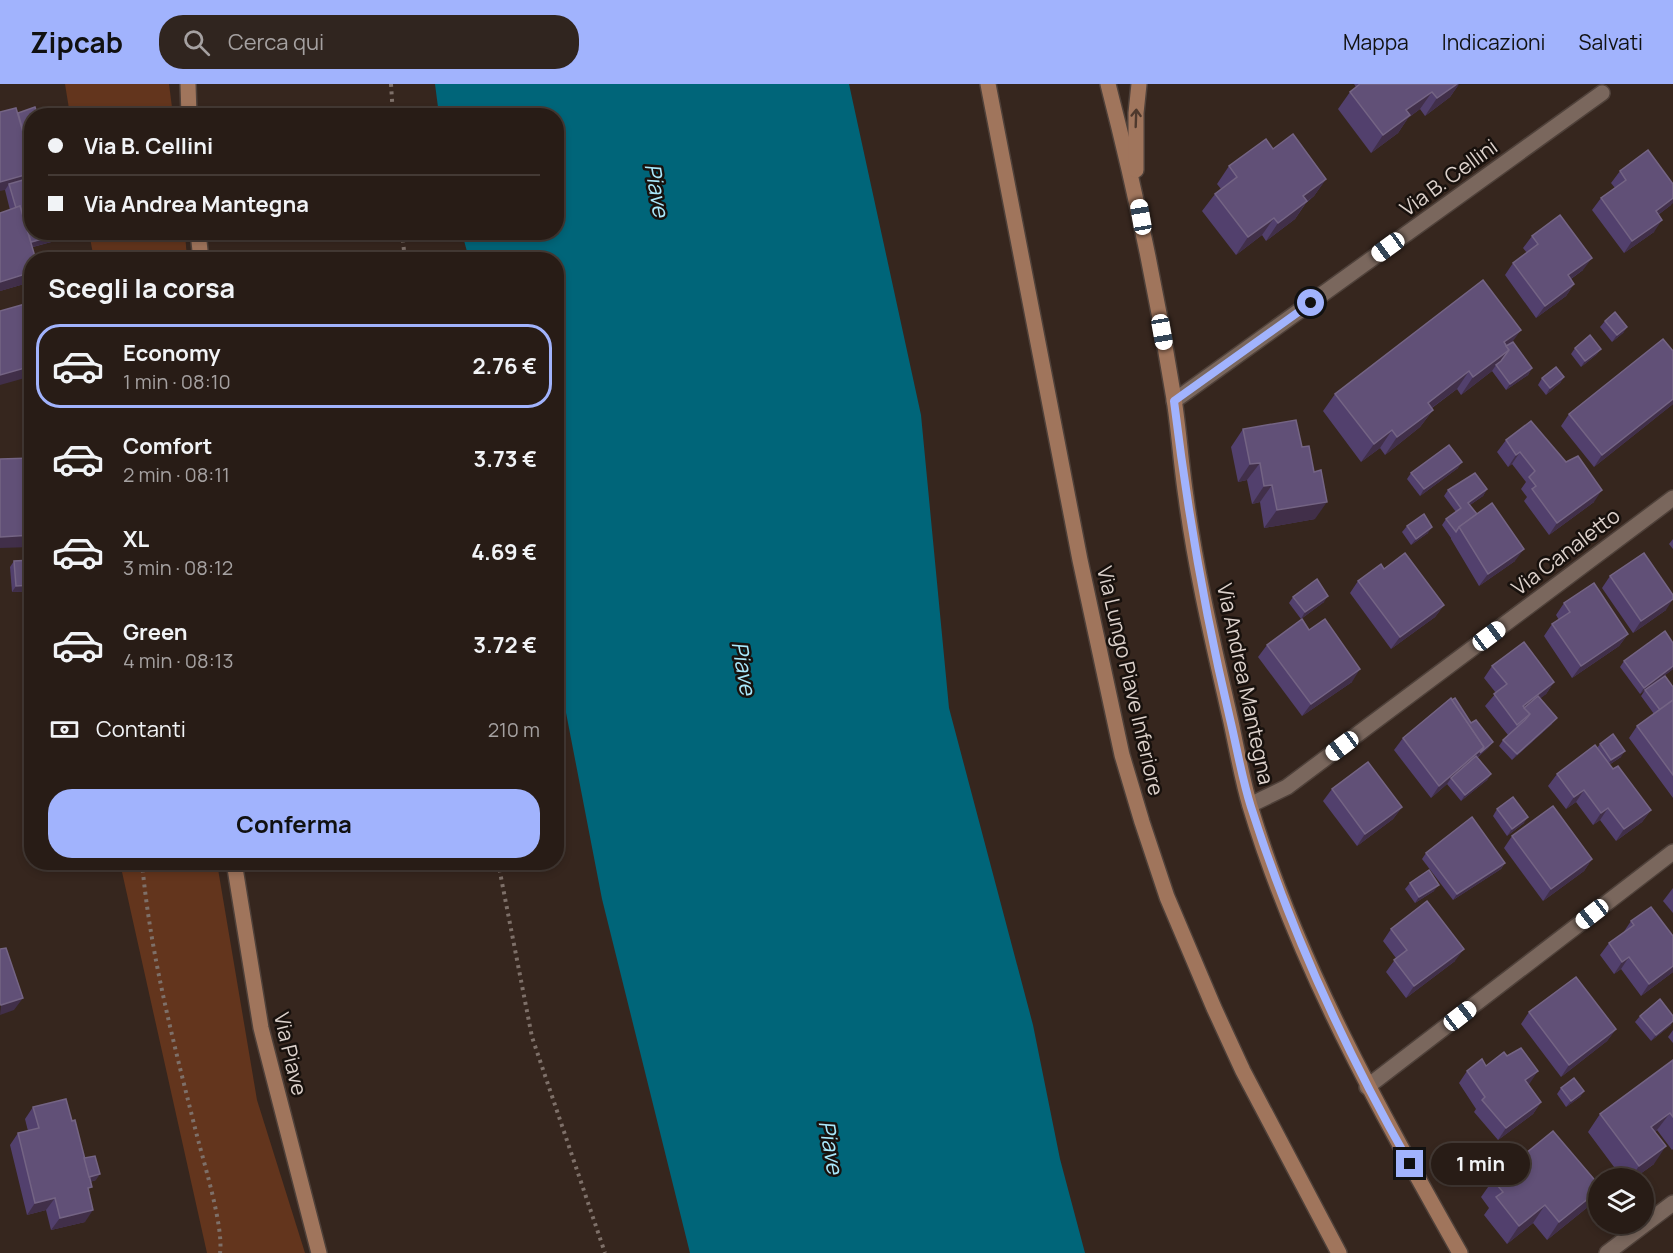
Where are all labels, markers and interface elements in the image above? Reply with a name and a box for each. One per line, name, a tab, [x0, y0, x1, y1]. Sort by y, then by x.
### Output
search box	[159, 15, 579, 69]
text: Zipcab	[30, 23, 123, 61]
icon: search	[180, 26, 213, 59]
text: Cerca qui	[228, 27, 324, 57]
text: Mappa	[1343, 28, 1409, 56]
text: Indicazioni	[1442, 28, 1545, 56]
text: Salvati	[1578, 28, 1643, 56]
one-way arrow	[1130, 108, 1142, 128]
text: Via B. Cellini	[84, 131, 213, 161]
street label: Via B. Cellini	[1394, 132, 1503, 222]
water label: Piave	[638, 161, 677, 220]
text: Via Andrea Mantegna	[84, 189, 309, 219]
car	[1129, 198, 1153, 236]
car	[1368, 229, 1408, 265]
text: Scegli la corsa	[48, 269, 235, 306]
route start	[1297, 289, 1324, 316]
car	[1150, 313, 1174, 351]
text: Economy	[123, 338, 221, 368]
icon: car	[51, 339, 105, 393]
text: 2.76 €	[472, 351, 537, 381]
text: 1 min · 08:10	[123, 368, 231, 395]
text: Comfort	[123, 431, 212, 461]
icon: car	[51, 432, 105, 486]
text: 3.73 €	[474, 444, 537, 474]
text: 2 min · 08:11	[123, 461, 230, 488]
street label: Via Canaletto	[1505, 501, 1625, 601]
text: XL	[123, 524, 149, 554]
icon: car	[51, 525, 105, 579]
text: 4.69 €	[471, 537, 537, 567]
text: 3 min · 08:12	[123, 554, 233, 581]
street label: Via Lungo Piave Inferiore	[1091, 563, 1171, 798]
street label: Via Andrea Mantegna	[1211, 581, 1281, 787]
text: Green	[123, 617, 188, 647]
icon: car	[51, 618, 105, 672]
car	[1469, 618, 1509, 654]
text: 3.72 €	[473, 630, 537, 660]
water label: Piave	[725, 639, 764, 698]
text: 4 min · 08:13	[123, 647, 233, 674]
icon: cash	[48, 713, 81, 746]
text: Contanti	[96, 714, 186, 744]
text: 210 m	[488, 716, 540, 743]
car	[1322, 728, 1362, 764]
button: Conferma	[48, 789, 540, 858]
car	[1572, 896, 1612, 932]
car	[1440, 998, 1480, 1034]
street label: Via Piave	[268, 1010, 314, 1098]
water label: Piave	[812, 1118, 851, 1177]
callout: 1 min	[1431, 1143, 1530, 1185]
route end	[1396, 1150, 1423, 1177]
text: 1 min	[1456, 1150, 1505, 1177]
map controls	[1588, 1168, 1654, 1234]
button: layers	[1588, 1168, 1654, 1234]

